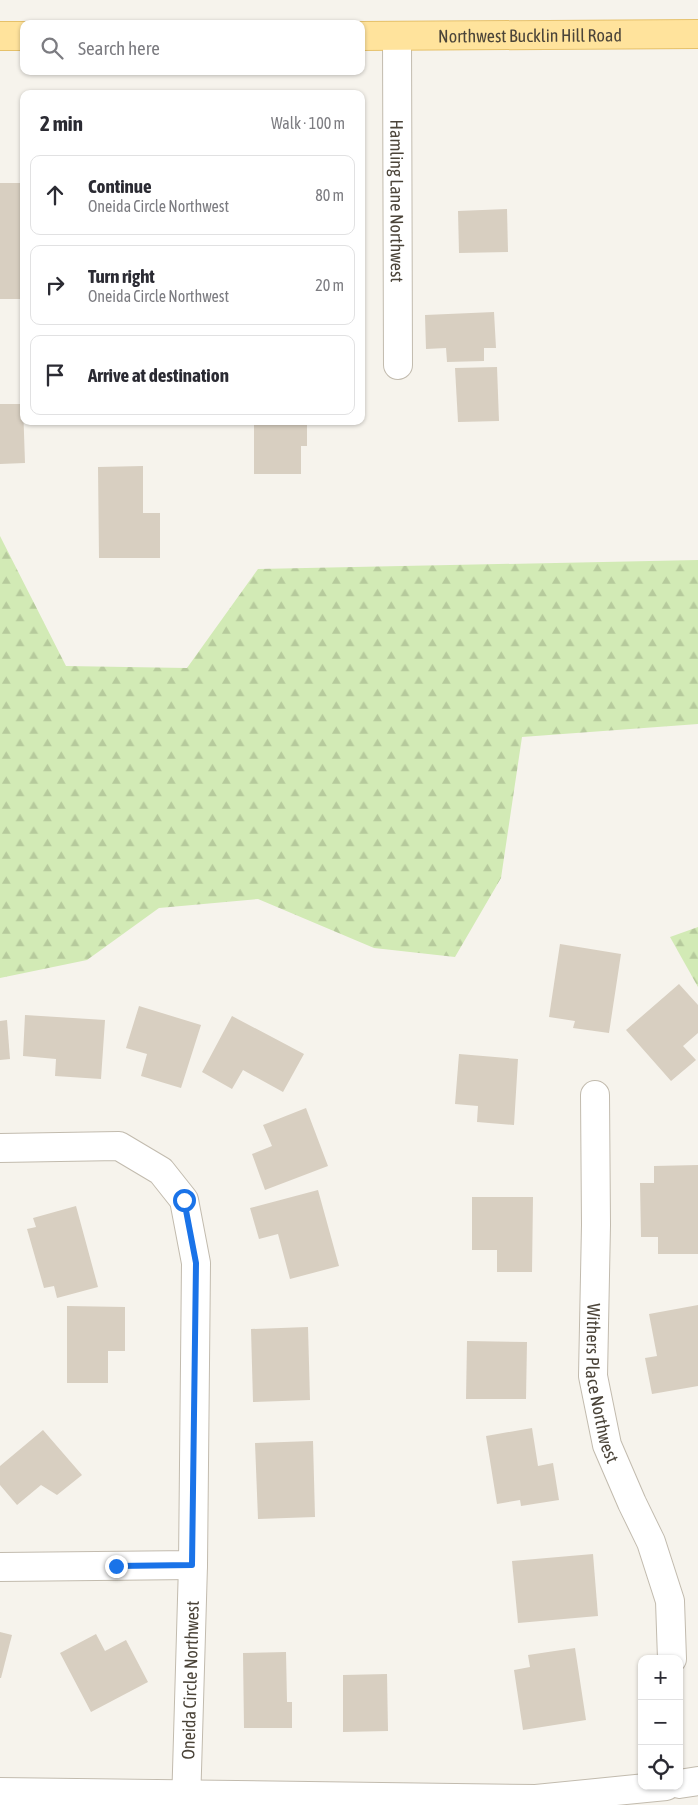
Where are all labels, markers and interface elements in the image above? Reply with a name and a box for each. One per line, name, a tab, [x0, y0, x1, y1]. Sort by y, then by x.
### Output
search box	[20, 20, 365, 75]
street label: Northwest Bucklin Hill Road	[438, 24, 622, 46]
icon: search	[38, 34, 66, 62]
text: Search here	[78, 37, 160, 59]
text: 2 min	[40, 111, 83, 135]
text: Walk · 100 m	[271, 114, 345, 132]
street label: Hamling Lane Northwest	[387, 120, 408, 282]
text: Continue	[88, 175, 152, 197]
icon: ahead	[41, 181, 69, 209]
text: 80 m	[315, 186, 344, 204]
text: Oneida Circle Northwest	[88, 197, 229, 215]
text: Turn right	[88, 265, 155, 287]
icon: right	[41, 271, 69, 299]
text: 20 m	[315, 276, 344, 294]
text: Oneida Circle Northwest	[88, 287, 229, 305]
icon: arrive	[41, 361, 69, 389]
text: Arrive at destination	[88, 364, 229, 386]
route start	[173, 1189, 196, 1212]
street label: Withers Place Northwest	[582, 1303, 624, 1466]
route end	[105, 1555, 128, 1578]
street label: Oneida Circle Northwest	[177, 1600, 202, 1760]
map controls	[638, 1655, 683, 1790]
button: +	[638, 1655, 683, 1700]
button: −	[638, 1700, 683, 1745]
button: locate	[638, 1745, 683, 1790]

